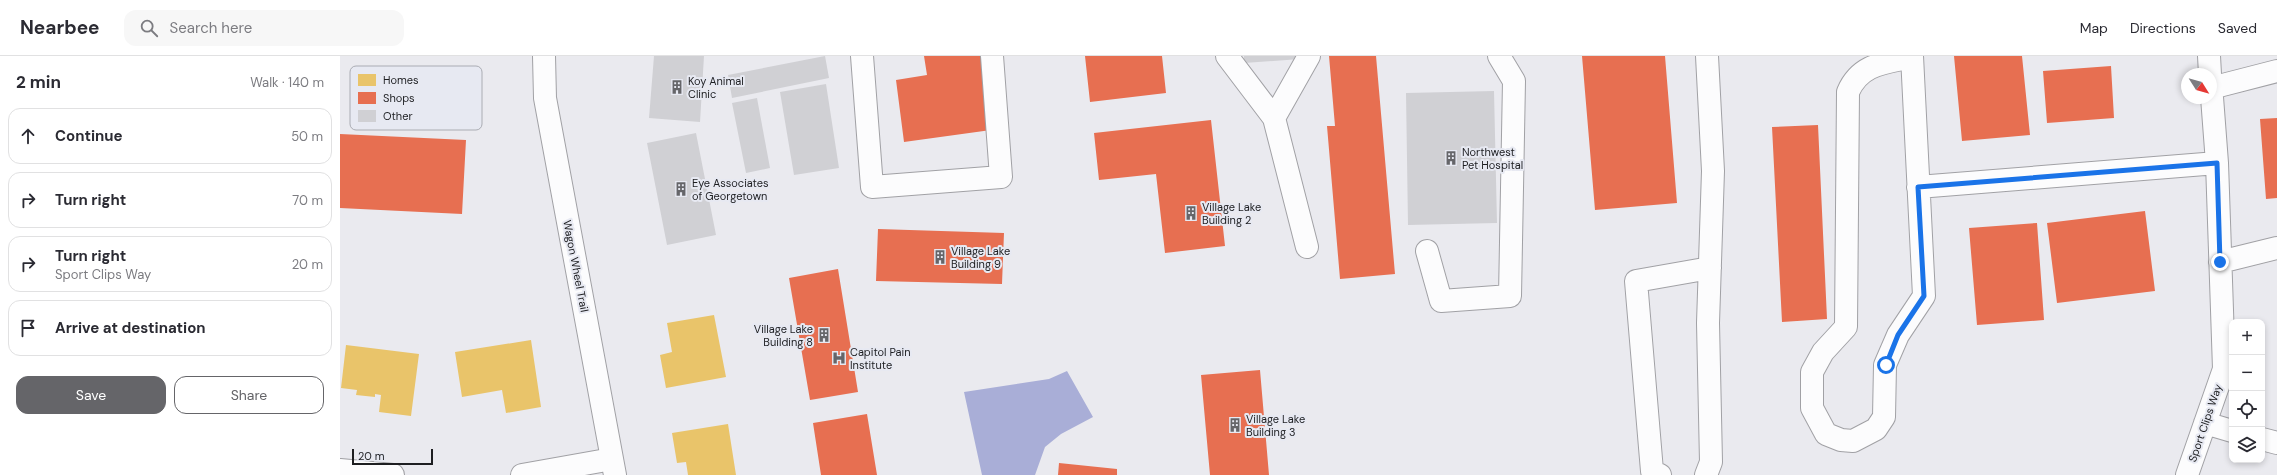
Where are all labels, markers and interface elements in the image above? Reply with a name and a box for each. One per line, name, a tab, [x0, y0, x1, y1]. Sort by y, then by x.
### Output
search box	[124, 10, 404, 46]
text: Nearbee	[20, 15, 100, 40]
icon: search	[138, 17, 160, 39]
text: Search here	[170, 18, 252, 38]
text: Map	[2080, 19, 2108, 37]
text: Directions	[2130, 19, 2196, 37]
text: Saved	[2218, 19, 2257, 37]
legend	[350, 66, 482, 130]
north arrow	[2181, 68, 2217, 104]
text: 2 min	[16, 71, 61, 93]
text: Homes	[383, 73, 419, 87]
text: Walk · 140 m	[250, 74, 324, 91]
place label: Koy Animal Clinic	[688, 74, 744, 101]
building icon: Koy Animal Clinic	[669, 79, 685, 95]
text: Shops	[383, 91, 415, 105]
text: Other	[383, 109, 412, 123]
icon: ahead	[17, 125, 39, 147]
text: Continue	[55, 126, 123, 146]
text: 50 m	[291, 128, 323, 145]
place label: Northwest Pet Hospital	[1462, 145, 1523, 172]
building icon: Northwest Pet Hospital	[1443, 150, 1459, 166]
place label: Eye Associates of Georgetown	[692, 176, 769, 203]
building icon: Eye Associates of Georgetown	[673, 181, 689, 197]
icon: right	[17, 189, 39, 211]
text: Turn right	[55, 190, 126, 210]
text: 70 m	[292, 192, 323, 209]
place label: Village Lake Building 2	[1202, 200, 1261, 227]
building icon: Village Lake Building 2	[1183, 205, 1199, 221]
street label: Wagon Wheel Trail	[560, 219, 592, 313]
place label: Village Lake Building 9	[951, 244, 1010, 271]
text: Turn right	[55, 246, 126, 266]
building icon: Village Lake Building 9	[932, 249, 948, 265]
icon: right	[17, 253, 39, 275]
route end	[2211, 253, 2229, 271]
text: 20 m	[292, 256, 323, 273]
text: Sport Clips Way	[55, 266, 151, 283]
icon: arrive	[17, 317, 39, 339]
text: Arrive at destination	[55, 318, 206, 338]
map controls	[2229, 319, 2265, 463]
button: +	[2229, 319, 2265, 355]
place label: Village Lake Building 8	[754, 322, 813, 349]
building icon: Village Lake Building 8	[816, 327, 832, 343]
place label: Capitol Pain Institute	[850, 345, 911, 372]
hospital icon: Capitol Pain Institute	[831, 350, 847, 366]
button: −	[2229, 355, 2265, 391]
route start	[1877, 356, 1895, 374]
button: Save	[16, 376, 166, 414]
button: Share	[174, 376, 324, 414]
street label: Sport Clips Way	[2185, 382, 2225, 464]
button: locate	[2229, 391, 2265, 427]
place label: Village Lake Building 3	[1246, 412, 1305, 439]
building icon: Village Lake Building 3	[1227, 417, 1243, 433]
button: layers	[2229, 427, 2265, 463]
scale bar	[352, 447, 433, 466]
text: 20 m	[358, 449, 384, 463]

